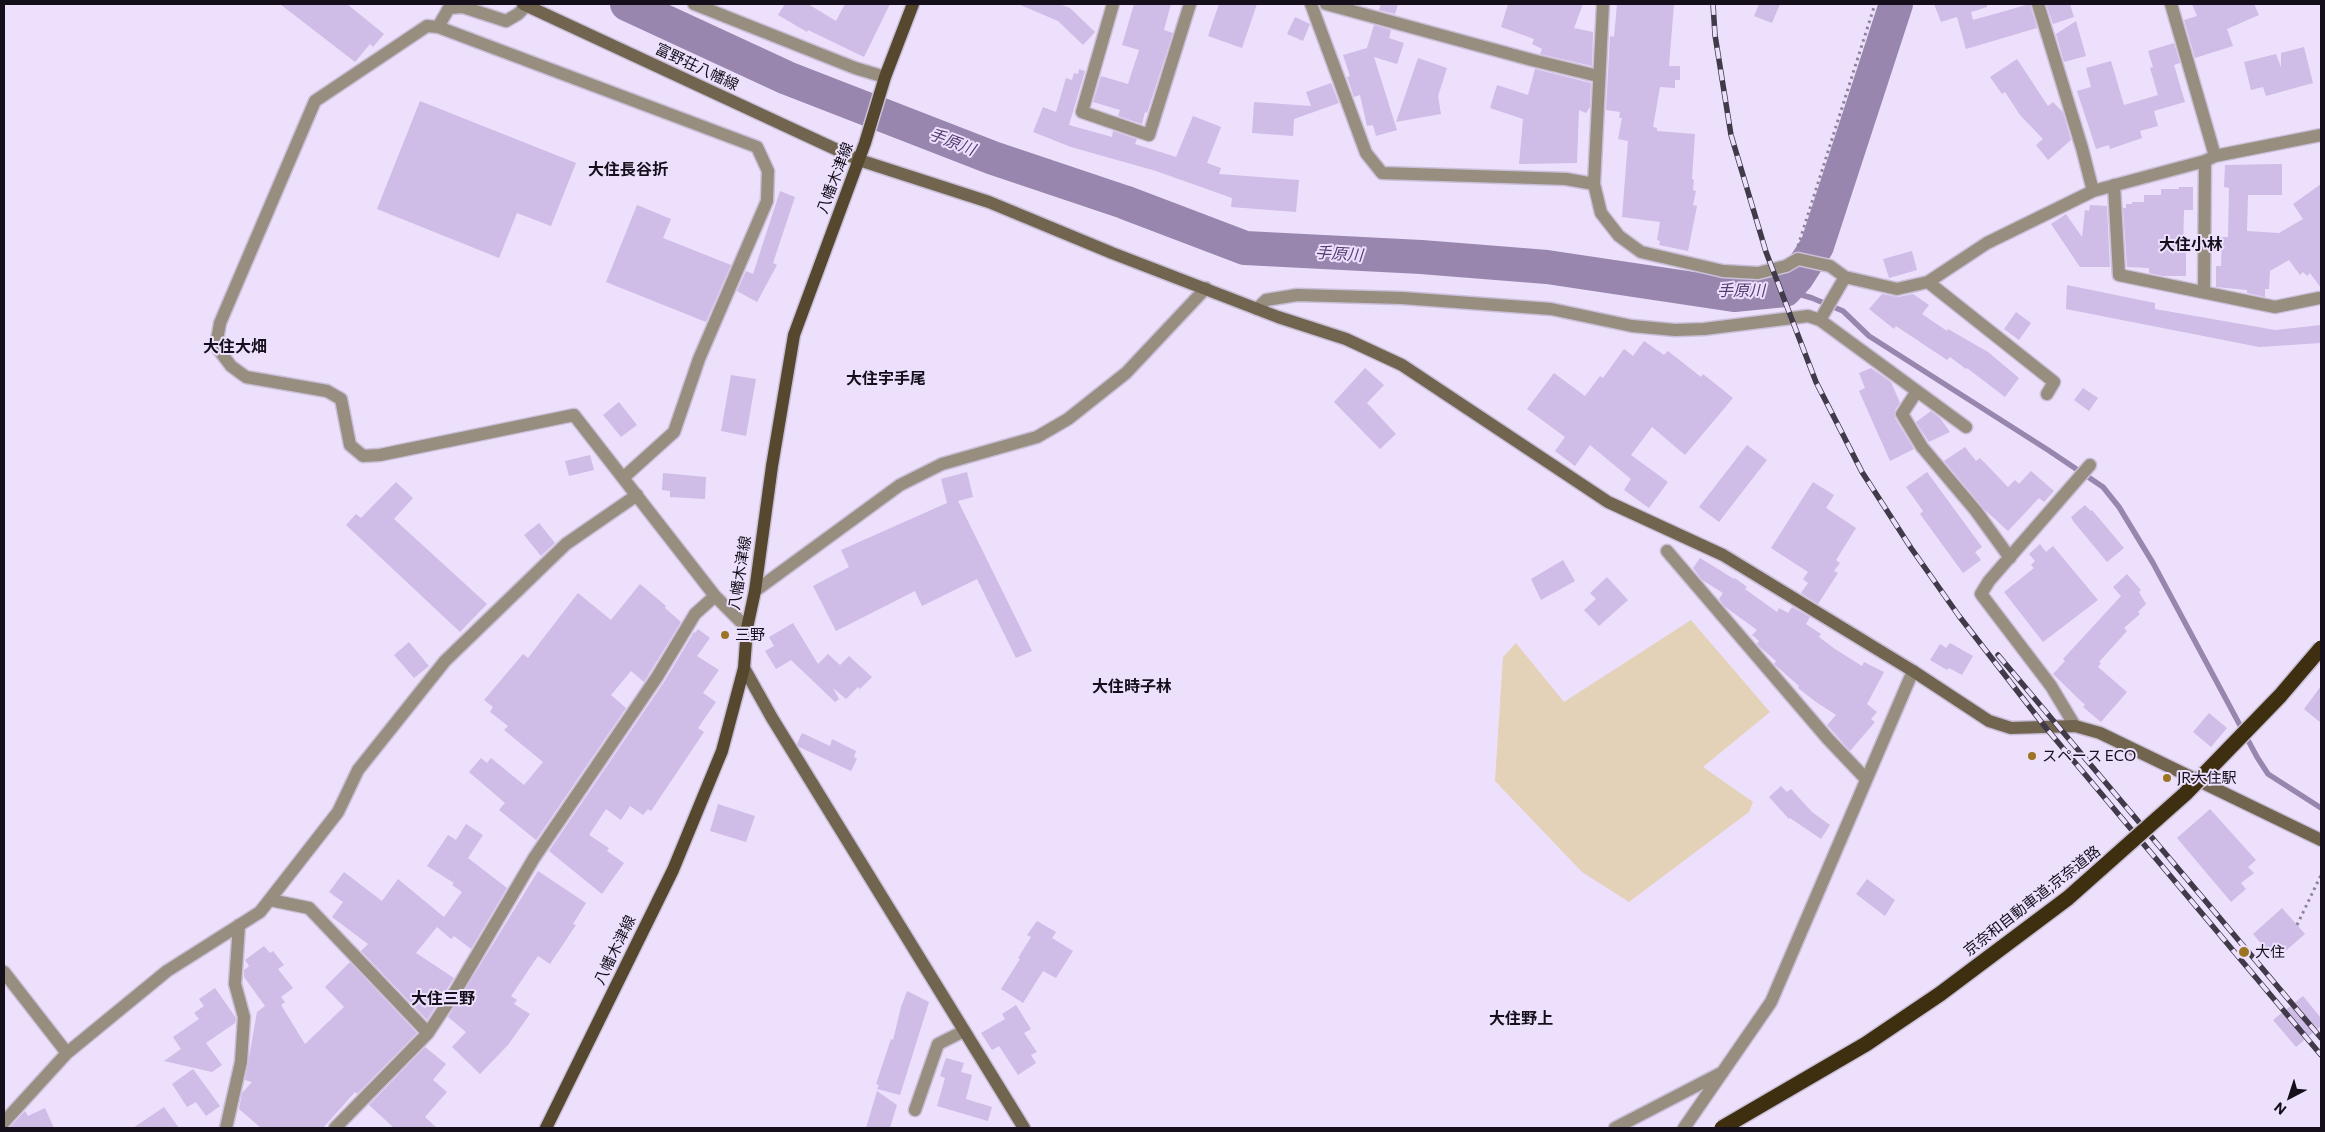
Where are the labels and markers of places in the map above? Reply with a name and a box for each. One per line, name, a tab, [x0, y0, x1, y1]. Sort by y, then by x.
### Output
place label: 三野	[735, 626, 765, 644]
marker: 三野	[719, 629, 731, 641]
place label: スペース ECO	[2042, 747, 2136, 765]
marker: スペース ECO	[2026, 750, 2038, 762]
place label: JR大住駅	[2177, 769, 2236, 787]
marker: JR大住駅	[2161, 772, 2173, 784]
place label: 大住	[2255, 943, 2285, 961]
marker: 大住	[2237, 945, 2251, 959]

